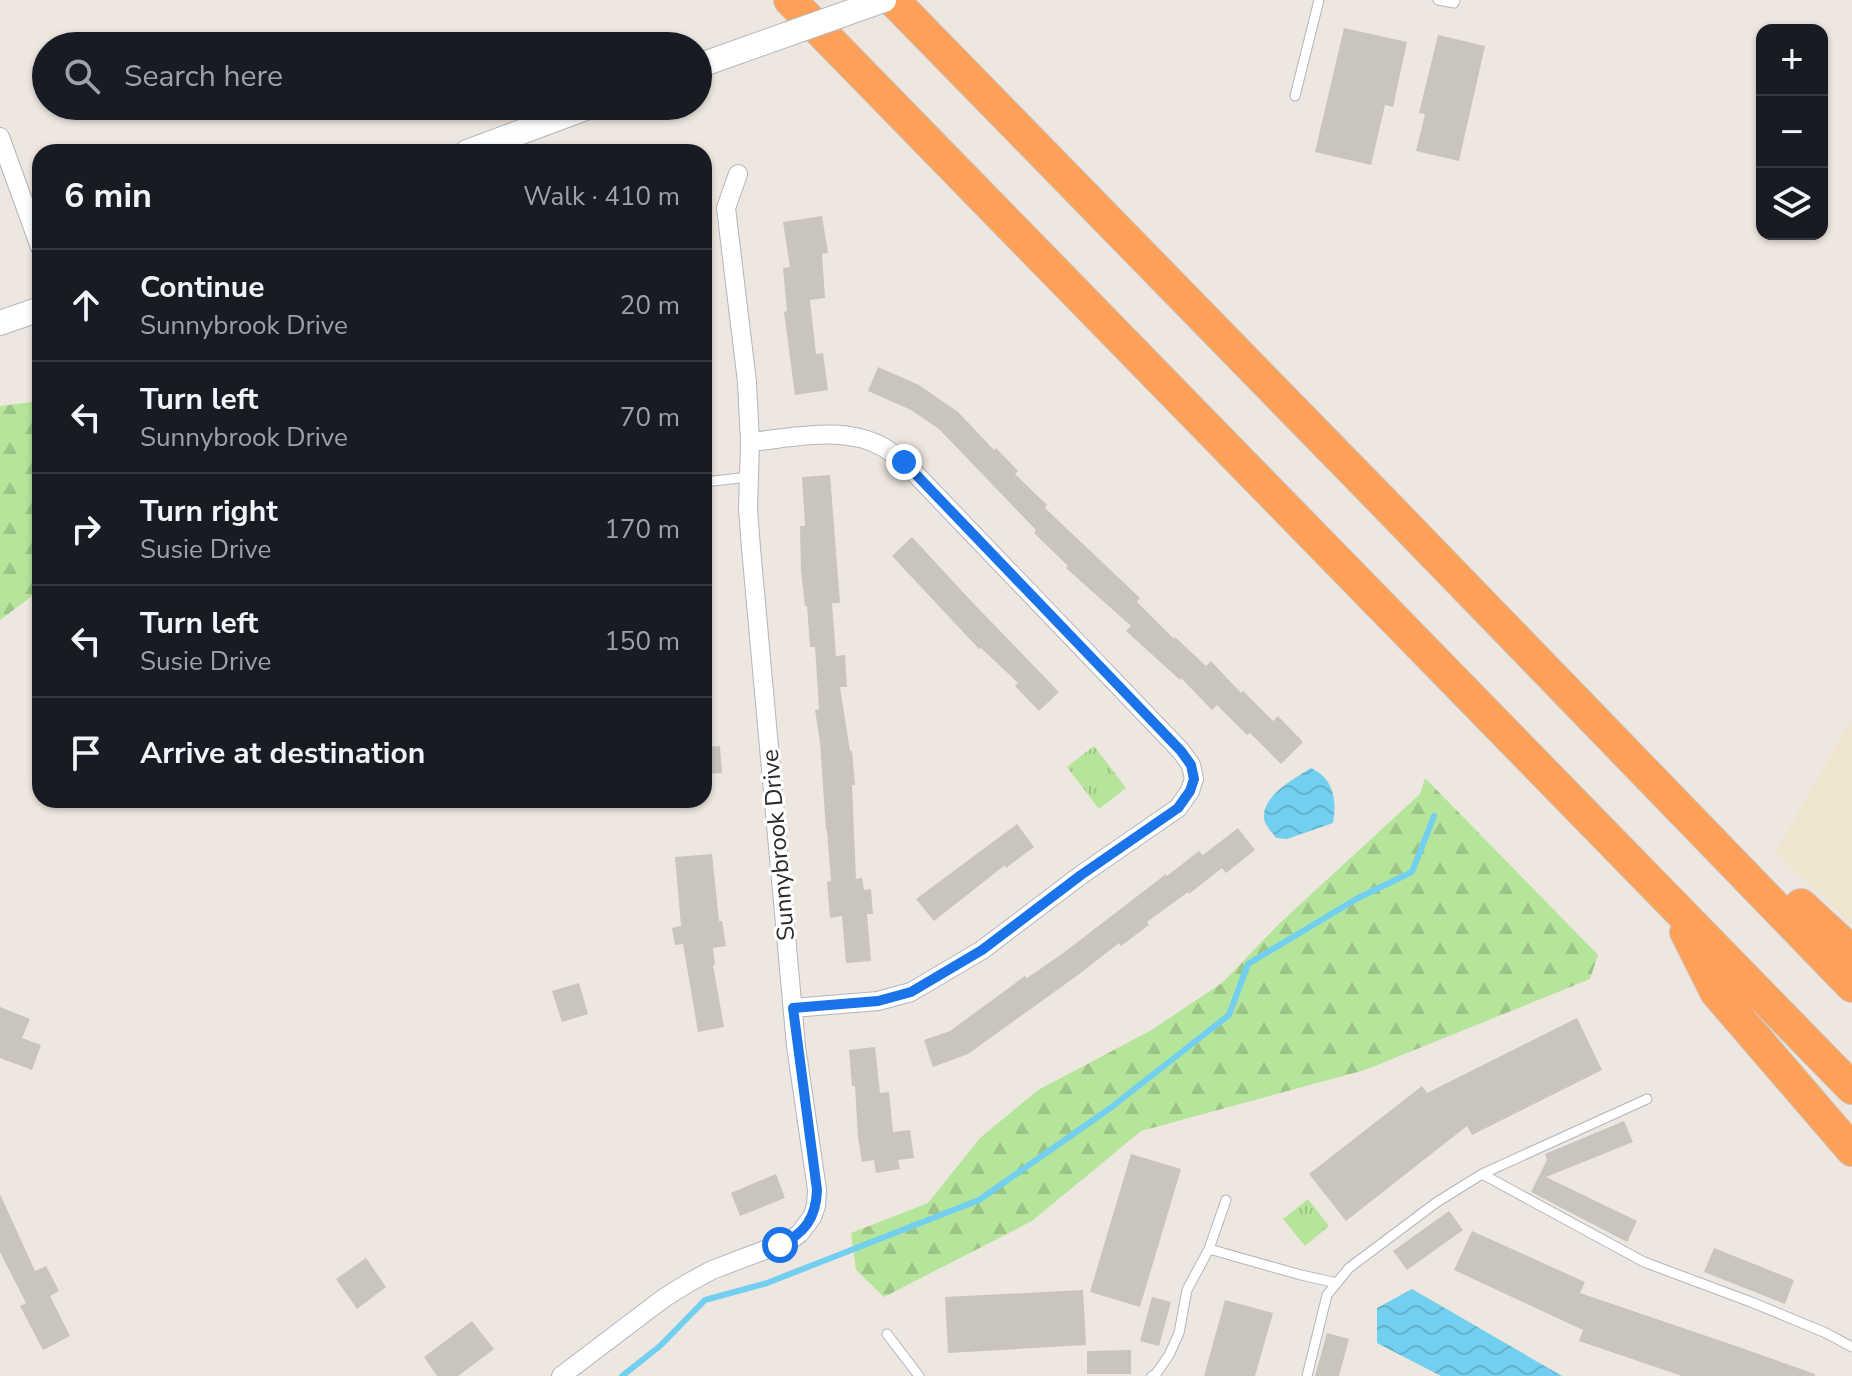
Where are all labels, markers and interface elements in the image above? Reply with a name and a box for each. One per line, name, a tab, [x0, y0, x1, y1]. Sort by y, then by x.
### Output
map controls	[1756, 24, 1828, 240]
button: +	[1756, 24, 1828, 96]
search box	[32, 32, 712, 120]
icon: search	[60, 54, 104, 98]
text: Search here	[124, 56, 283, 97]
button: −	[1756, 96, 1828, 168]
button: layers	[1756, 168, 1828, 240]
text: 6 min	[64, 173, 152, 219]
text: Walk · 410 m	[523, 179, 680, 214]
text: Continue	[140, 267, 265, 308]
icon: ahead	[64, 283, 108, 327]
text: 20 m	[620, 288, 680, 323]
text: Sunnybrook Drive	[140, 308, 348, 343]
text: Turn left	[140, 379, 258, 420]
icon: left	[64, 395, 108, 439]
text: 70 m	[620, 400, 680, 435]
text: Sunnybrook Drive	[140, 420, 348, 455]
route end	[886, 444, 922, 480]
text: Turn right	[140, 491, 278, 532]
icon: right	[64, 507, 108, 551]
text: 170 m	[604, 512, 680, 547]
text: Susie Drive	[140, 532, 271, 567]
text: Turn left	[140, 603, 258, 644]
icon: left	[64, 619, 108, 663]
text: 150 m	[604, 624, 680, 659]
text: Susie Drive	[140, 644, 271, 679]
icon: arrive	[64, 731, 108, 775]
text: Arrive at destination	[140, 733, 425, 774]
street label: Sunnybrook Drive	[754, 748, 802, 942]
route start	[762, 1227, 798, 1263]

